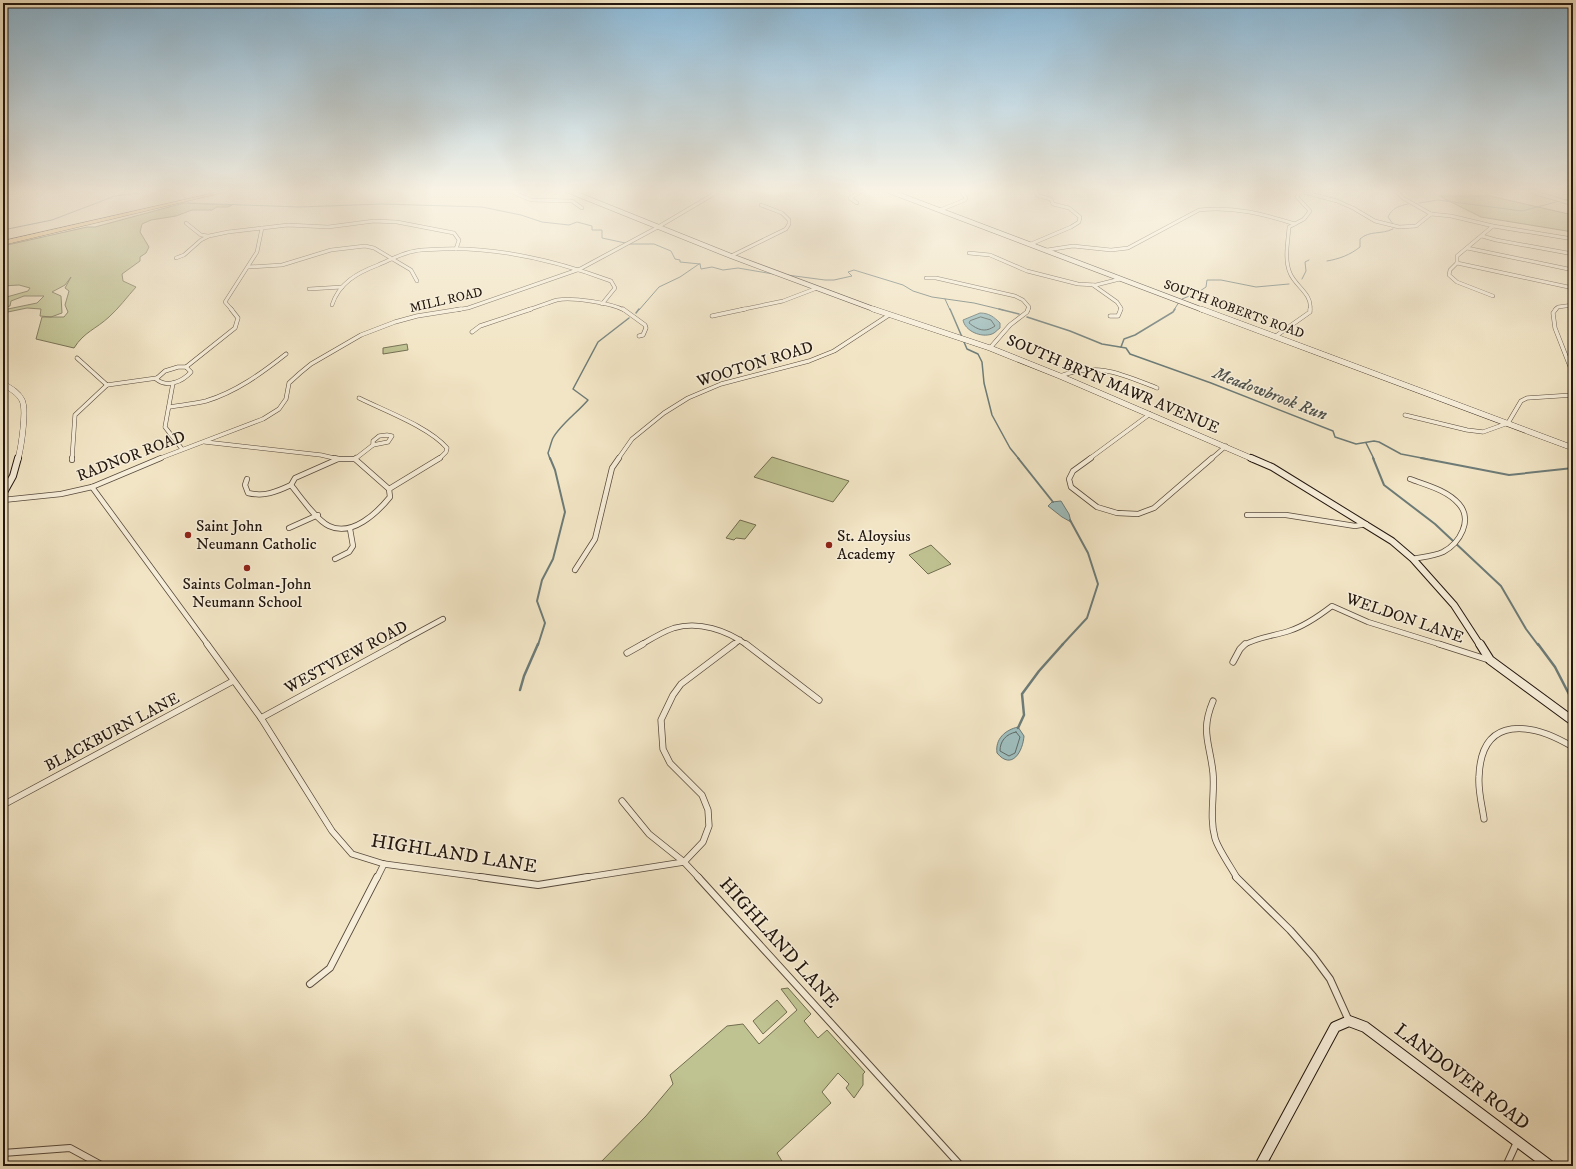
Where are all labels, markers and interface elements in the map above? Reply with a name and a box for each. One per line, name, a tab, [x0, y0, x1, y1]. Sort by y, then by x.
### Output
street label: SOUTH ROBERTS ROAD	[1162, 276, 1307, 342]
street label: MILL ROAD	[408, 284, 484, 316]
street label: SOUTH BRYN MAWR AVENUE	[1003, 330, 1223, 438]
street label: WOOTON ROAD	[693, 337, 816, 392]
water label: Meadowbrook Run	[1209, 362, 1331, 426]
street label: RADNOR ROAD	[74, 426, 188, 486]
place label: Saint John Neumann Catholic	[196, 516, 317, 554]
place label: St. Aloysius Academy	[837, 526, 911, 564]
marker: Saint John Neumann Catholic	[183, 530, 193, 540]
marker: St. Aloysius Academy	[824, 540, 834, 550]
marker: Saints Colman-John Neumann School	[242, 563, 252, 573]
place label: Saints Colman-John Neumann School	[183, 574, 312, 612]
street label: WELDON LANE	[1342, 588, 1467, 648]
street label: WESTVIEW ROAD	[280, 616, 411, 698]
street label: BLACKBURN LANE	[41, 688, 183, 776]
street label: HIGHLAND LANE	[369, 830, 539, 878]
street label: HIGHLAND LANE	[714, 873, 844, 1013]
street label: LANDOVER ROAD	[1390, 1019, 1534, 1135]

